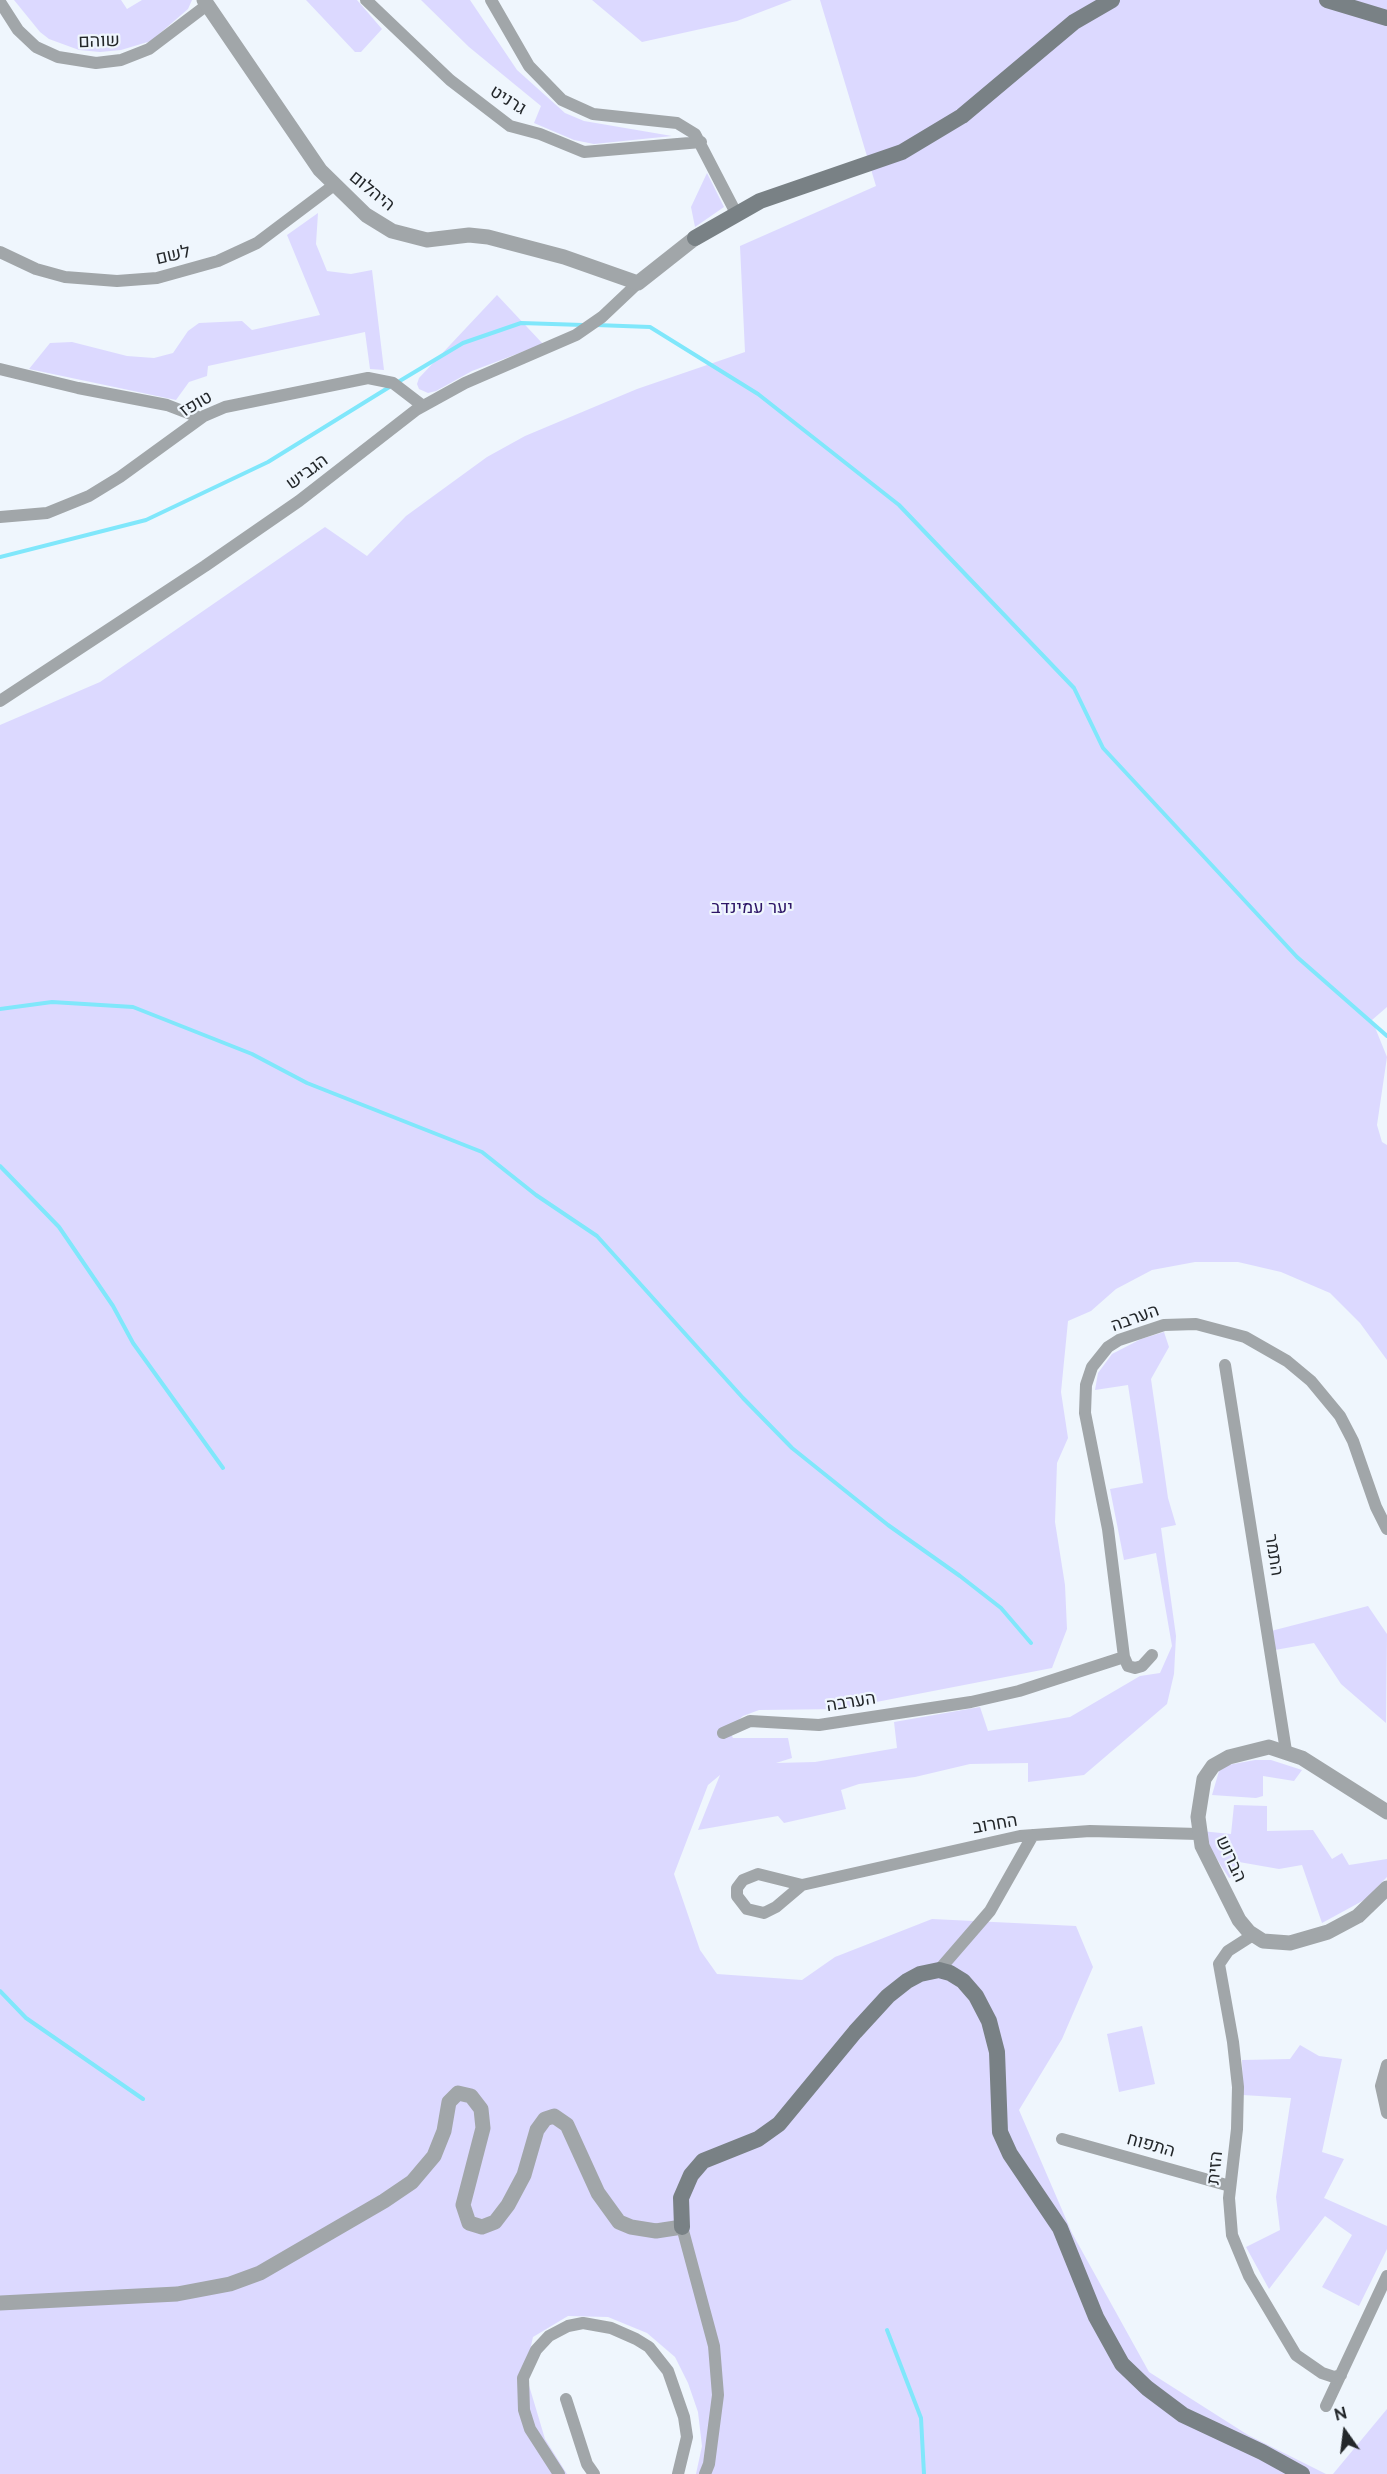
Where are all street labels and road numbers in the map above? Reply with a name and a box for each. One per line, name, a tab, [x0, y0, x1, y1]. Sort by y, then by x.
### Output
street label: שוהם	[78, 29, 120, 53]
street label: גרניט	[486, 81, 530, 119]
street label: היהלום	[345, 166, 399, 216]
street label: לשם	[154, 241, 192, 269]
street label: טופז	[176, 386, 216, 422]
street label: הגביש	[282, 450, 332, 494]
street label: הערבה	[1108, 1299, 1162, 1337]
street label: התמר	[1260, 1533, 1288, 1577]
street label: הערבה	[825, 1687, 877, 1717]
street label: החרוב	[971, 1809, 1019, 1839]
street label: הברוש	[1211, 1832, 1251, 1886]
street label: התפוח	[1124, 2128, 1178, 2162]
street label: הזית	[1203, 2150, 1227, 2186]

